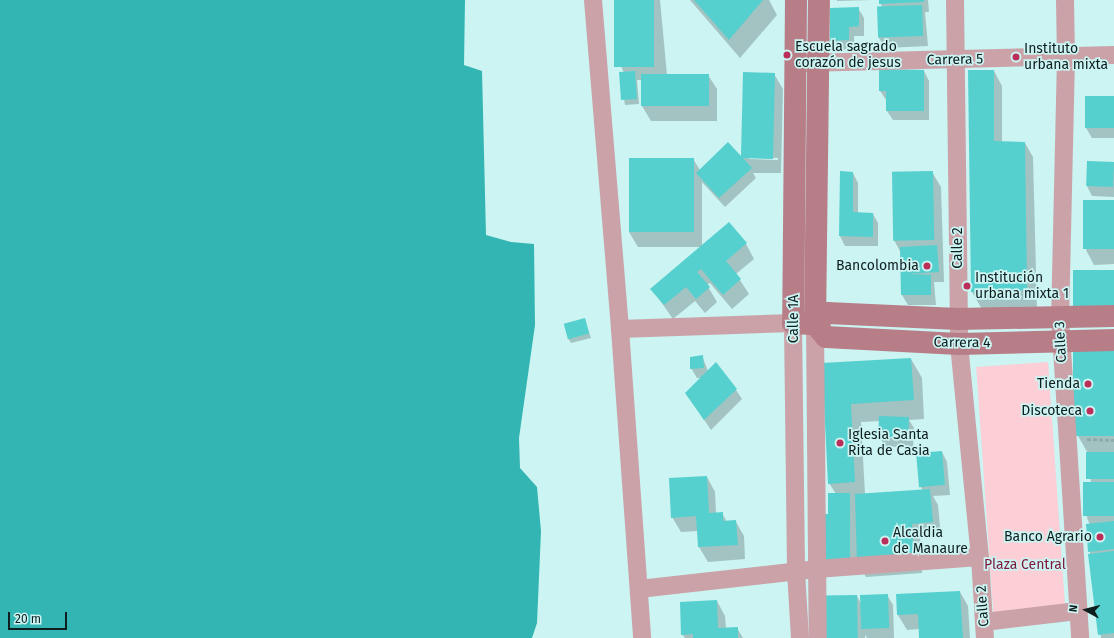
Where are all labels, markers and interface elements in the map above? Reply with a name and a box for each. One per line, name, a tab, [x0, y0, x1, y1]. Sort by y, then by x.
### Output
place label: Escuela sagrado corazón de jesus	[795, 39, 901, 72]
place label: Instituto urbana mixta	[1024, 41, 1108, 74]
marker: Escuela sagrado corazón de jesus	[782, 50, 792, 60]
street label: Carrera 5	[927, 51, 983, 69]
marker: Instituto urbana mixta	[1011, 52, 1021, 62]
street label: Calle 2	[950, 227, 966, 269]
place label: Bancolombia	[836, 258, 919, 274]
marker: Bancolombia	[922, 261, 932, 271]
place label: Institución urbana mixta 1	[975, 270, 1069, 302]
marker: Institución urbana mixta 1	[962, 281, 972, 291]
street label: Calle 1A	[786, 295, 802, 343]
street label: Calle 3	[1052, 321, 1070, 363]
street label: Carrera 4	[933, 334, 991, 352]
place label: Tienda	[1037, 376, 1080, 392]
marker: Tienda	[1083, 379, 1093, 389]
place label: Discoteca	[1021, 403, 1082, 419]
marker: Discoteca	[1085, 406, 1095, 416]
place label: Iglesia Santa Rita de Casia	[848, 427, 930, 460]
marker: Iglesia Santa Rita de Casia	[835, 438, 845, 448]
place label: Alcaldia de Manaure	[893, 525, 968, 558]
place label: Banco Agrario	[1004, 529, 1092, 545]
marker: Banco Agrario	[1095, 532, 1105, 542]
marker: Alcaldia de Manaure	[880, 536, 890, 546]
park label: Plaza Central	[984, 557, 1066, 573]
street label: Calle 2	[973, 585, 993, 627]
north arrow	[1066, 590, 1106, 630]
scale bar	[10, 604, 69, 630]
text: N	[1067, 604, 1080, 613]
text: 20 m	[15, 612, 41, 626]

